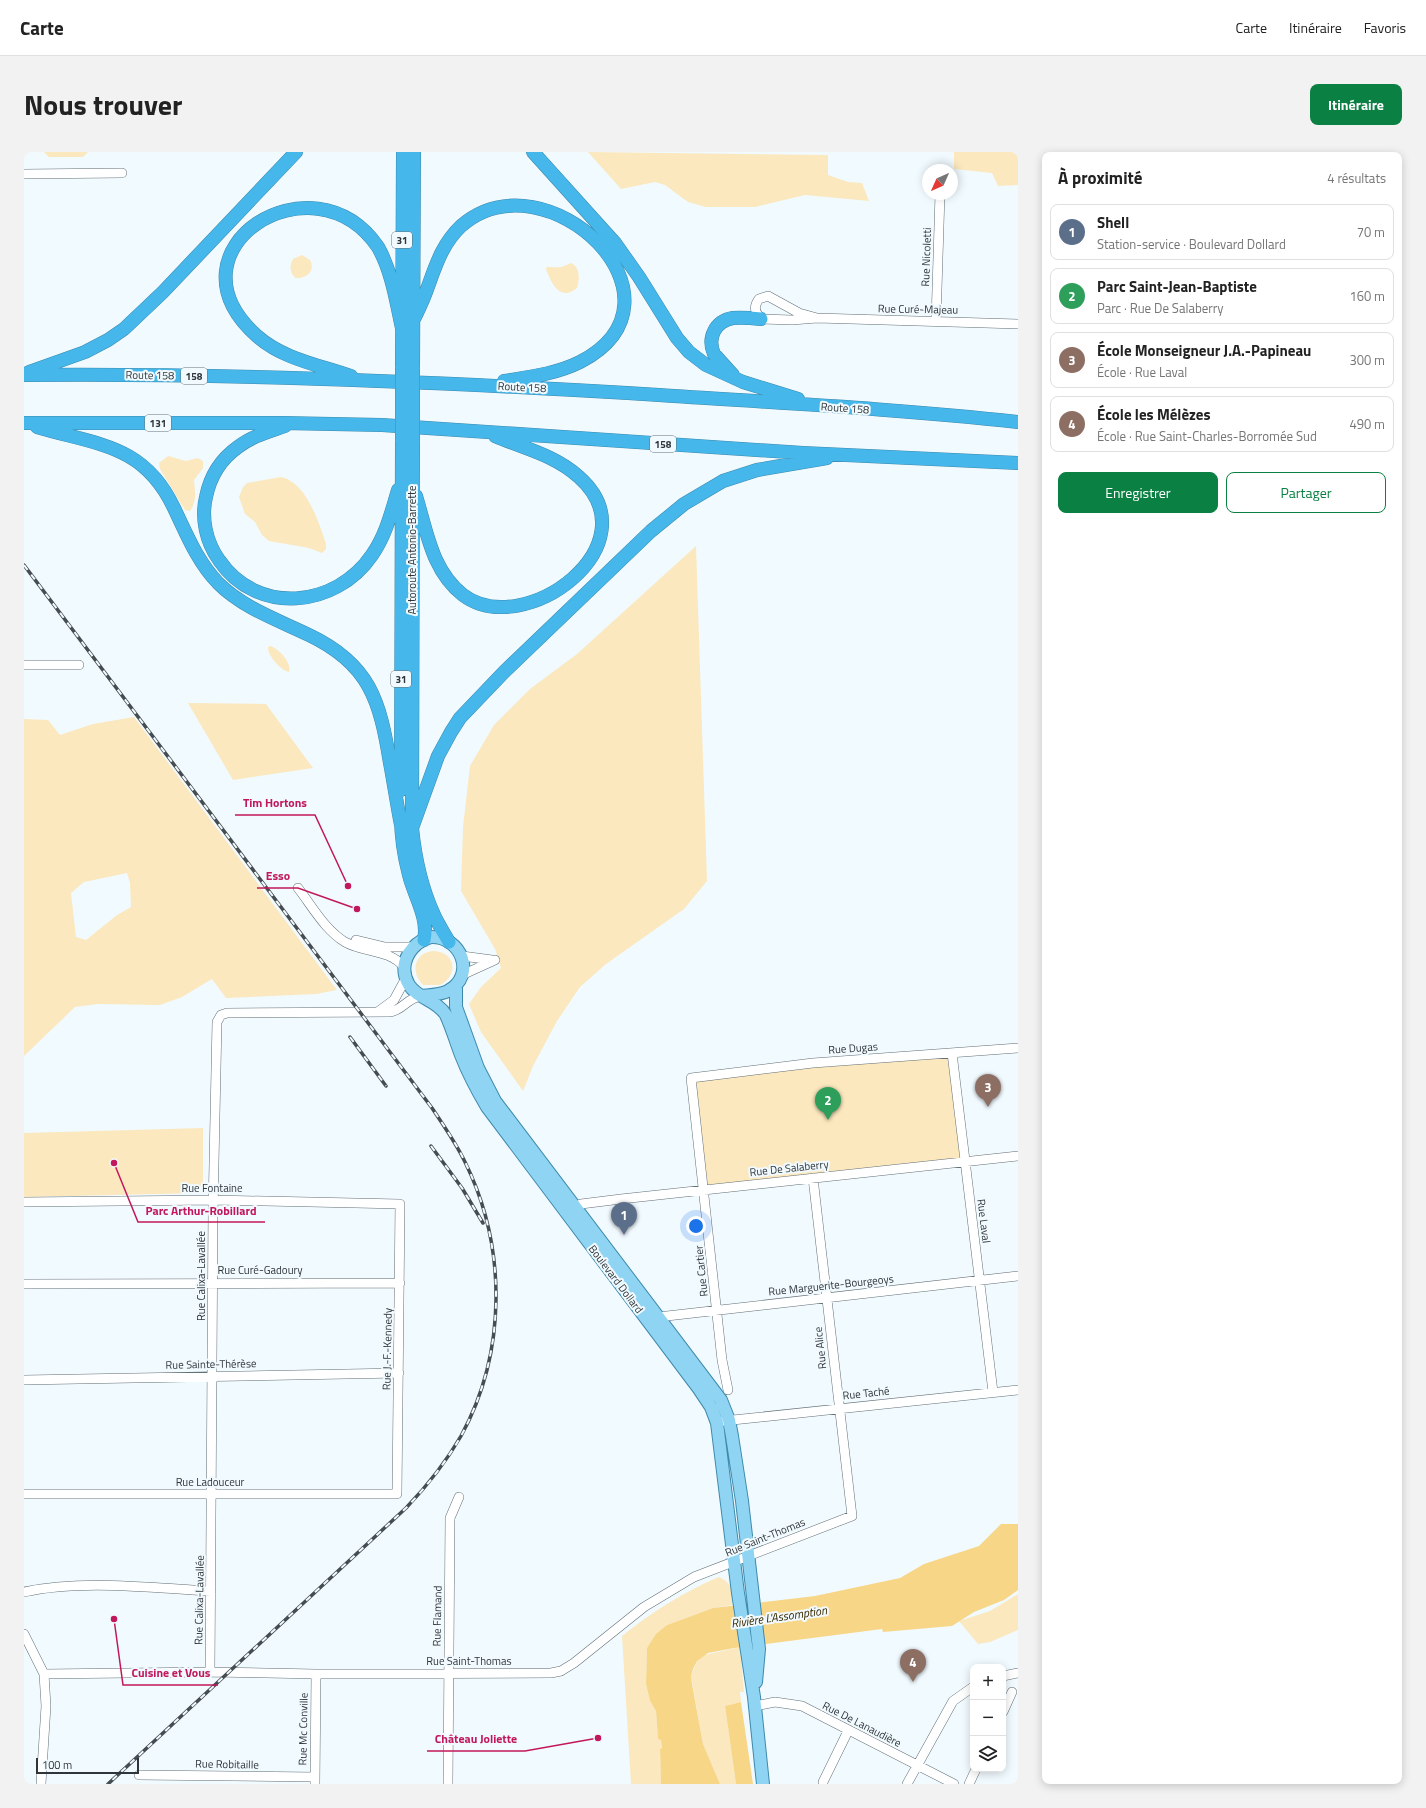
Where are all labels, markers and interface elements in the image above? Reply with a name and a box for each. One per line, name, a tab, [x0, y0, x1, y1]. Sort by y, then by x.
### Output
text: Carte	[20, 13, 64, 42]
text: Carte	[1236, 17, 1267, 38]
text: Itinéraire	[1289, 17, 1342, 38]
text: Favoris	[1364, 17, 1406, 38]
text: Nous trouver	[24, 83, 182, 126]
button: Itinéraire	[1310, 84, 1402, 125]
north arrow	[922, 164, 958, 200]
text: À proximité	[1058, 165, 1142, 191]
text: 4 résultats	[1327, 168, 1386, 188]
text: Shell	[1097, 211, 1129, 234]
text: 1	[1068, 222, 1076, 242]
text: 70 m	[1357, 222, 1385, 242]
street label: Rue Nicoletti	[917, 227, 935, 287]
road number: 31	[392, 232, 412, 248]
text: Station-service · Boulevard Dollard	[1097, 234, 1286, 254]
text: Parc Saint-Jean-Baptiste	[1097, 275, 1257, 298]
text: 2	[1068, 286, 1076, 306]
text: 160 m	[1349, 286, 1385, 306]
text: Parc · Rue De Salaberry	[1097, 298, 1224, 318]
street label: Rue Curé-Majeau	[878, 300, 958, 318]
text: École Monseigneur J.A.-Papineau	[1097, 339, 1311, 362]
text: 3	[1068, 350, 1076, 370]
text: 300 m	[1349, 350, 1385, 370]
text: École · Rue Laval	[1097, 362, 1187, 382]
street label: Route 158	[126, 367, 174, 383]
road number: 158	[181, 368, 207, 384]
street label: Route 158	[497, 378, 547, 396]
street label: Route 158	[820, 398, 870, 418]
text: École les Mélèzes	[1097, 403, 1211, 426]
text: 4	[1068, 414, 1076, 434]
text: 490 m	[1349, 414, 1385, 434]
road number: 131	[145, 415, 171, 431]
text: École · Rue Saint-Charles-Borromée Sud	[1097, 426, 1317, 446]
road number: 158	[650, 436, 676, 452]
button: Enregistrer	[1058, 472, 1218, 513]
button: Partager	[1226, 472, 1386, 513]
street label: Autoroute Antonio-Barrette	[404, 485, 420, 614]
road number: 31	[391, 671, 411, 687]
callout: Tim Hortons	[235, 791, 315, 815]
text: Tim Hortons	[243, 793, 307, 812]
callout: Esso	[257, 864, 298, 888]
text: Esso	[266, 866, 290, 885]
street label: Rue Dugas	[828, 1038, 878, 1058]
pin: 3	[975, 1074, 1001, 1107]
pin: 2	[815, 1087, 841, 1120]
street label: Rue De Salaberry	[749, 1156, 830, 1180]
street label: Rue Fontaine	[181, 1180, 243, 1196]
callout: Parc Arthur-Robillard	[138, 1198, 265, 1222]
street label: Rue Laval	[973, 1198, 995, 1244]
text: Parc Arthur-Robillard	[146, 1201, 257, 1220]
pin: 1	[611, 1202, 637, 1235]
your location	[686, 1216, 706, 1236]
street label: Rue Calixa-Lavallée	[193, 1231, 209, 1321]
street label: Boulevard Dollard	[585, 1241, 647, 1317]
street label: Rue Cartier	[690, 1244, 712, 1297]
street label: Rue Curé-Gadoury	[217, 1262, 303, 1278]
street label: Rue Marguerite-Bourgeoys	[768, 1270, 894, 1300]
street label: Rue J.-F.-Kennedy	[378, 1307, 396, 1390]
street label: Rue Alice	[810, 1326, 830, 1370]
street label: Rue Sainte-Thérèse	[165, 1355, 257, 1373]
street label: Rue Taché	[842, 1383, 891, 1403]
street label: Rue Ladouceur	[176, 1474, 245, 1490]
street label: Rue Saint-Thomas	[722, 1514, 808, 1560]
street label: Rue Calixa-Lavallée	[190, 1554, 208, 1645]
street label: Rue Flamand	[428, 1585, 446, 1647]
water label: Rivière L'Assomption	[730, 1600, 829, 1633]
pin: 4	[900, 1649, 926, 1682]
street label: Rue Saint-Thomas	[426, 1653, 512, 1669]
callout: Cuisine et Vous	[123, 1661, 218, 1685]
text: Cuisine et Vous	[131, 1663, 211, 1682]
map controls	[970, 1664, 1006, 1772]
button: +	[970, 1664, 1006, 1700]
street label: Rue Mc Conville	[294, 1692, 312, 1766]
street label: Rue De Lanaudière	[820, 1697, 905, 1751]
button: −	[970, 1700, 1006, 1736]
callout: Château Joliette	[427, 1727, 525, 1751]
text: Château Joliette	[435, 1729, 517, 1748]
button: layers	[970, 1736, 1006, 1772]
street label: Rue Robitaille	[195, 1755, 259, 1773]
scale bar	[36, 1756, 139, 1775]
text: 100 m	[42, 1757, 72, 1773]

